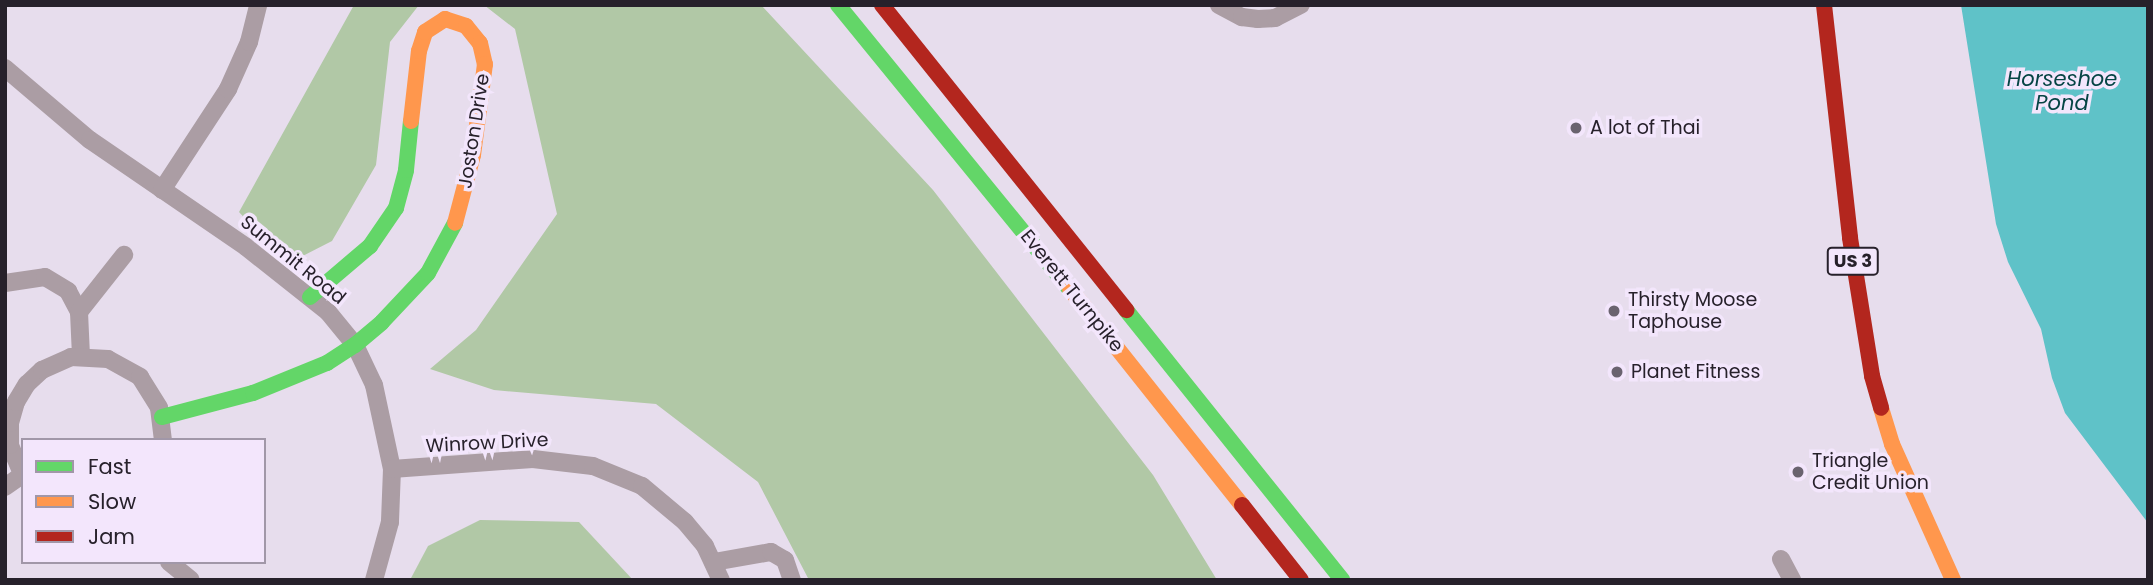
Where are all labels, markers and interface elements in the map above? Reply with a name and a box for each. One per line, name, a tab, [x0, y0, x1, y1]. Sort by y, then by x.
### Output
water label: Horseshoe Pond	[2007, 66, 2117, 116]
street label: Joston Drive	[454, 72, 494, 190]
place label: A lot of Thai	[1590, 117, 1700, 139]
marker: A lot of Thai	[1568, 120, 1584, 136]
street label: Summit Road	[236, 211, 350, 309]
street label: Everett Turnpike	[1016, 225, 1128, 357]
road number: US 3	[1827, 246, 1879, 276]
place label: Thirsty Moose Taphouse	[1628, 289, 1757, 333]
marker: Thirsty Moose Taphouse	[1606, 303, 1622, 319]
place label: Planet Fitness	[1631, 361, 1760, 383]
marker: Planet Fitness	[1609, 364, 1625, 380]
street label: Winrow Drive	[425, 428, 549, 458]
legend	[21, 438, 266, 564]
place label: Triangle Credit Union	[1812, 450, 1929, 494]
text: Fast	[88, 452, 131, 481]
marker: Triangle Credit Union	[1790, 464, 1806, 480]
text: Slow	[88, 487, 136, 516]
text: Jam	[88, 522, 135, 551]

